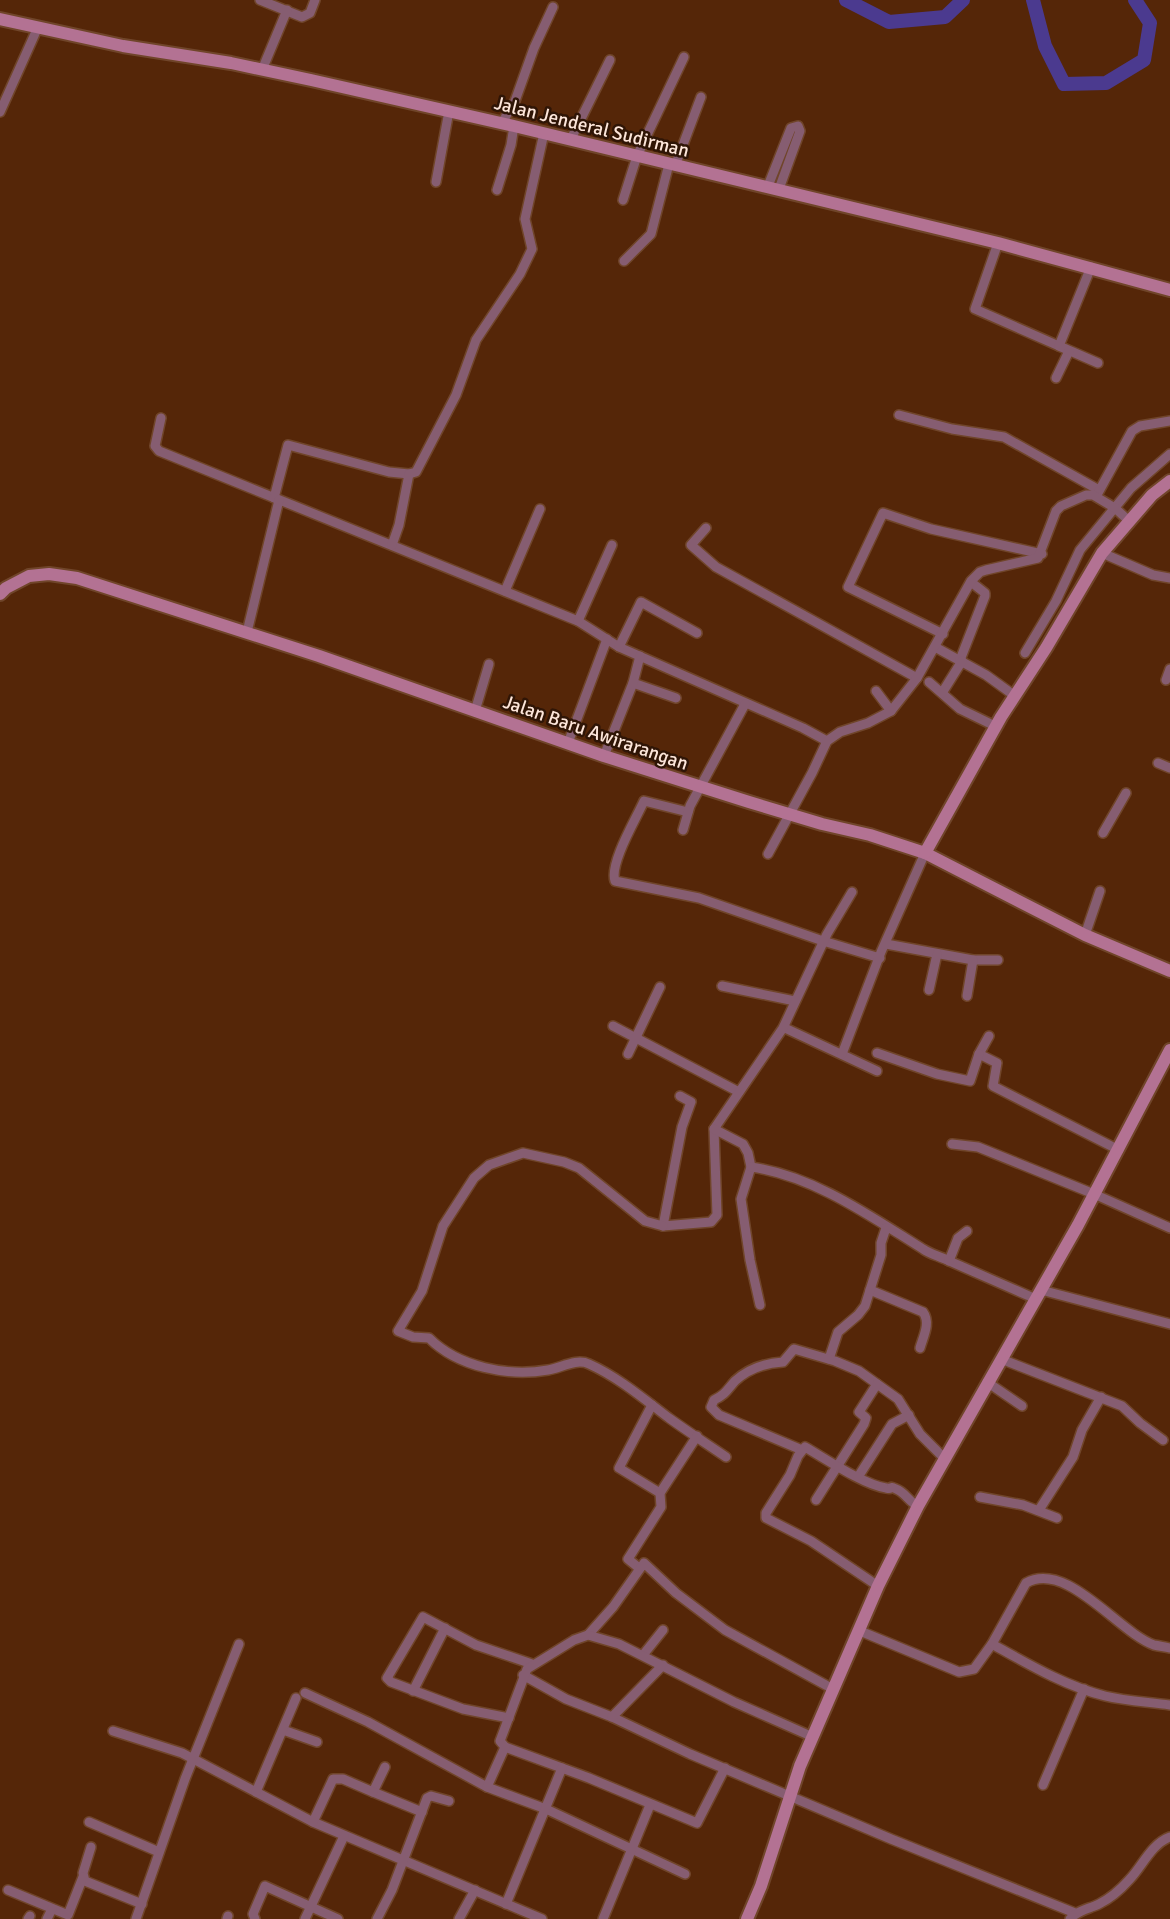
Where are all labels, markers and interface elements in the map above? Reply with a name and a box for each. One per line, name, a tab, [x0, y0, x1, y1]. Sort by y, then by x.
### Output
street label: Jalan Jenderal Sudirman	[492, 91, 692, 163]
street label: Jalan Baru Awirarangan	[500, 690, 691, 776]

